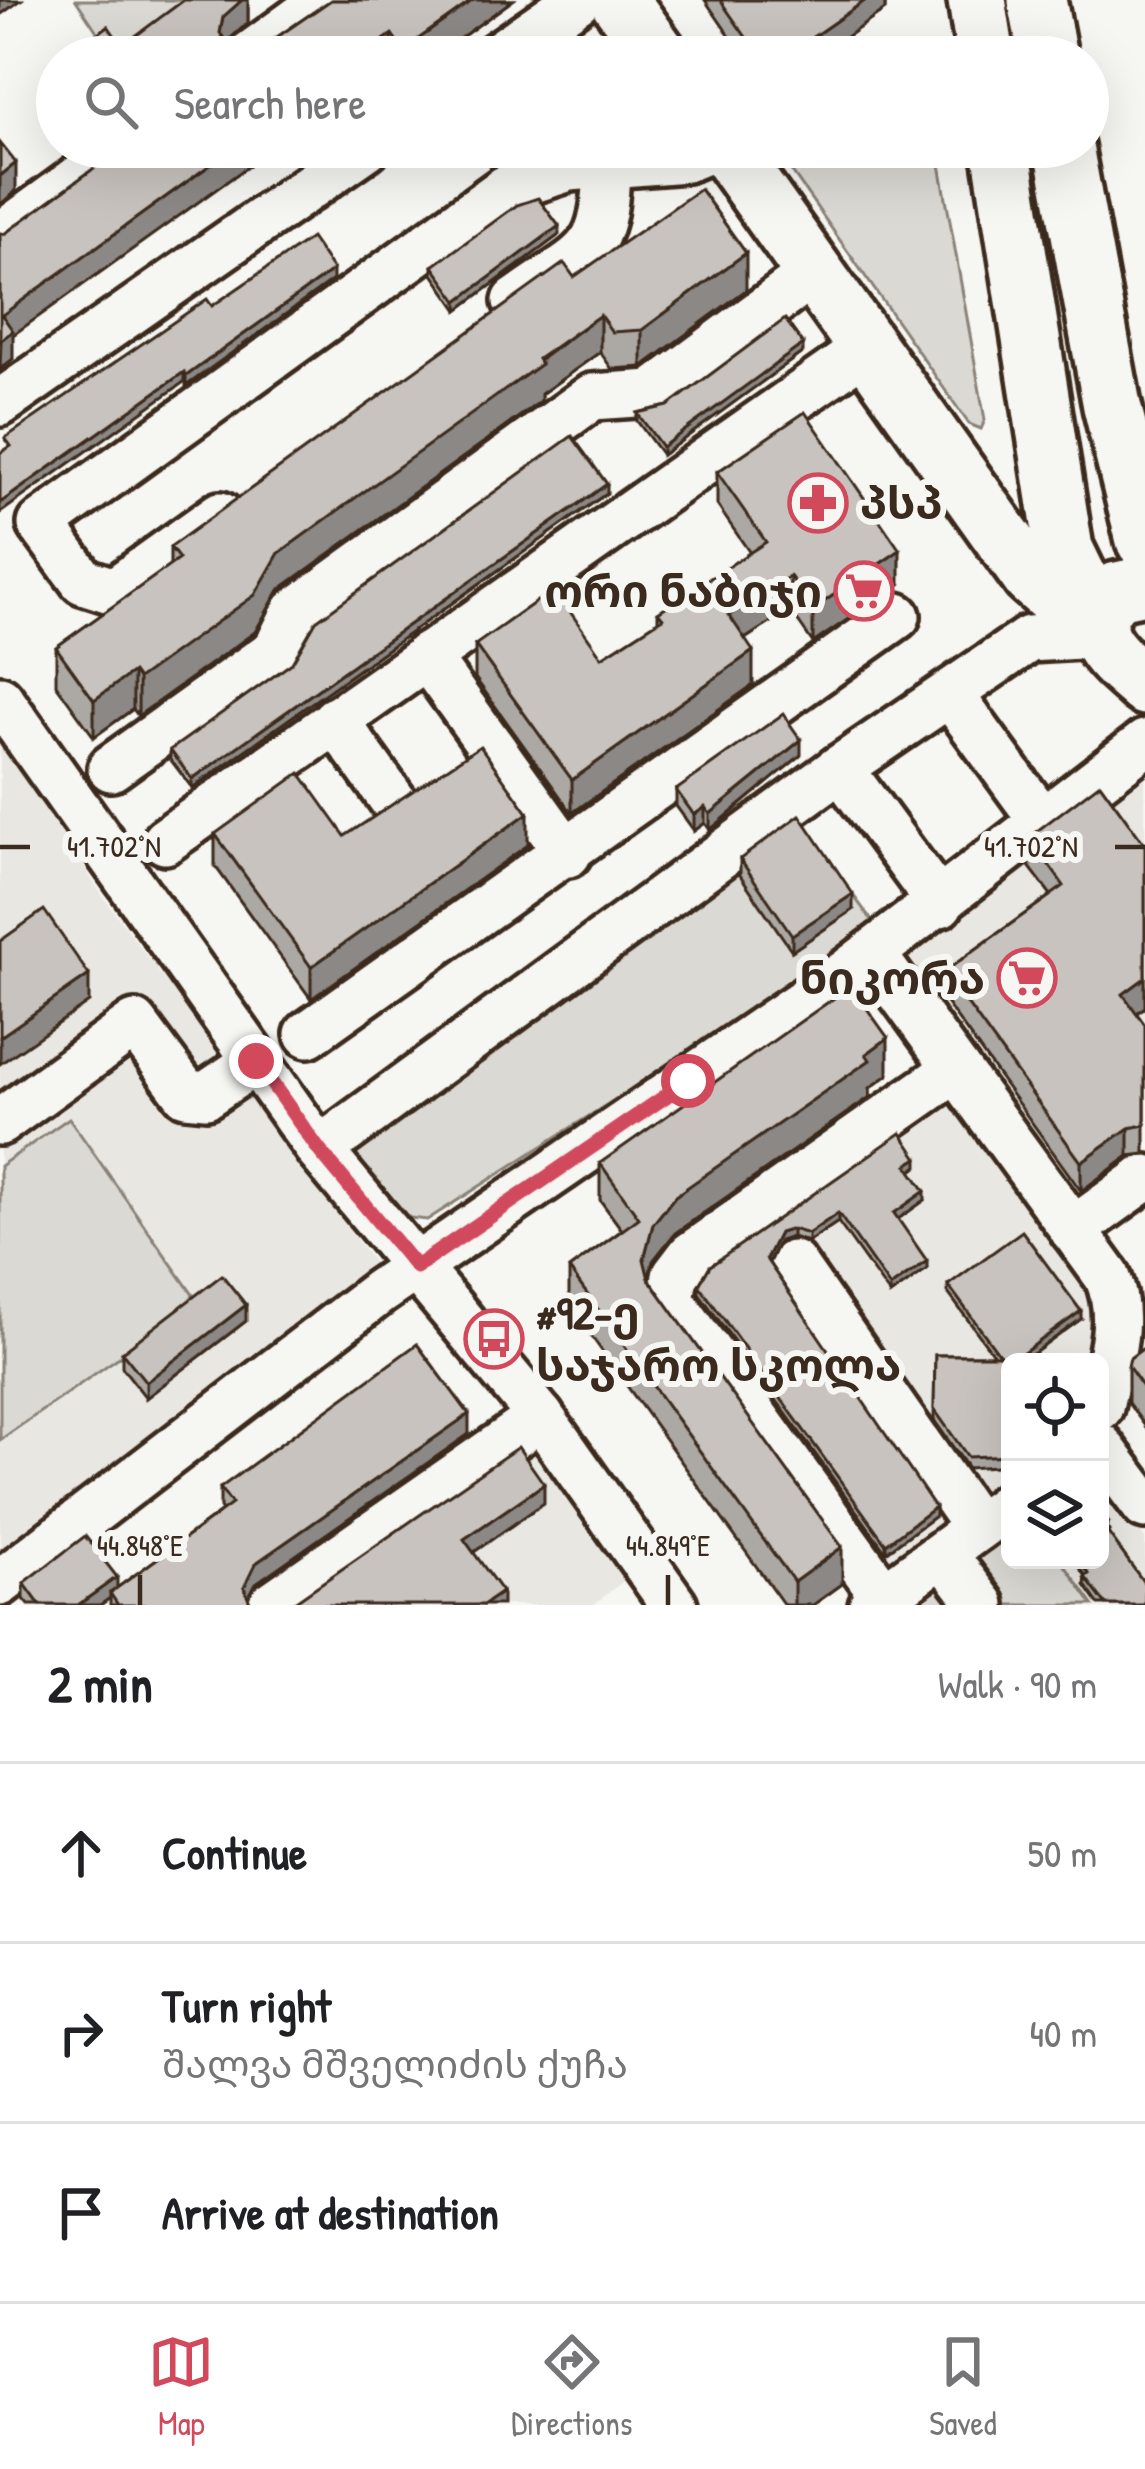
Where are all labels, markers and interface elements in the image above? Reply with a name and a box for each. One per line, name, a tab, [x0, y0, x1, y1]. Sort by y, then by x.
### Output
search box	[36, 36, 1109, 168]
icon: search	[78, 69, 144, 135]
text: Search here	[174, 72, 366, 133]
pharmacy icon: პსპ	[787, 472, 849, 534]
place label: პსპ	[860, 472, 943, 533]
place label: ორი ნაბიჯი	[544, 560, 822, 621]
supermarket icon: ორი ნაბიჯი	[833, 560, 895, 622]
text: 41.702°N	[67, 826, 161, 866]
text: 41.702°N	[984, 826, 1078, 866]
place label: ნიკორა	[800, 947, 985, 1008]
supermarket icon: ნიკორა	[996, 947, 1058, 1009]
route end	[229, 1034, 283, 1088]
route start	[661, 1054, 715, 1108]
place label: #92-ე საჯარო სკოლა	[536, 1282, 901, 1395]
bus stop icon: #92-ე საჯარო სკოლა	[463, 1308, 525, 1370]
map controls	[1001, 1353, 1109, 1569]
button: locate	[1001, 1353, 1109, 1461]
button: layers	[1001, 1461, 1109, 1569]
text: 44.848°E	[97, 1525, 183, 1565]
text: 44.849°E	[626, 1525, 710, 1565]
text: 2 min	[48, 1649, 153, 1718]
text: Walk · 90 m	[938, 1657, 1097, 1710]
icon: ahead	[48, 1820, 114, 1886]
text: Continue	[162, 1822, 307, 1883]
text: 50 m	[1028, 1826, 1097, 1879]
text: Turn right	[162, 1975, 331, 2036]
icon: right	[48, 2000, 114, 2066]
text: 40 m	[1029, 2006, 1097, 2059]
text: შალვა მშველიძის ქუჩა	[162, 2037, 628, 2090]
icon: arrive	[48, 2180, 114, 2246]
text: Arrive at destination	[162, 2182, 499, 2243]
tab: Map	[148, 2329, 214, 2445]
tab: Directions	[511, 2329, 633, 2445]
tab: Saved	[929, 2329, 997, 2445]

